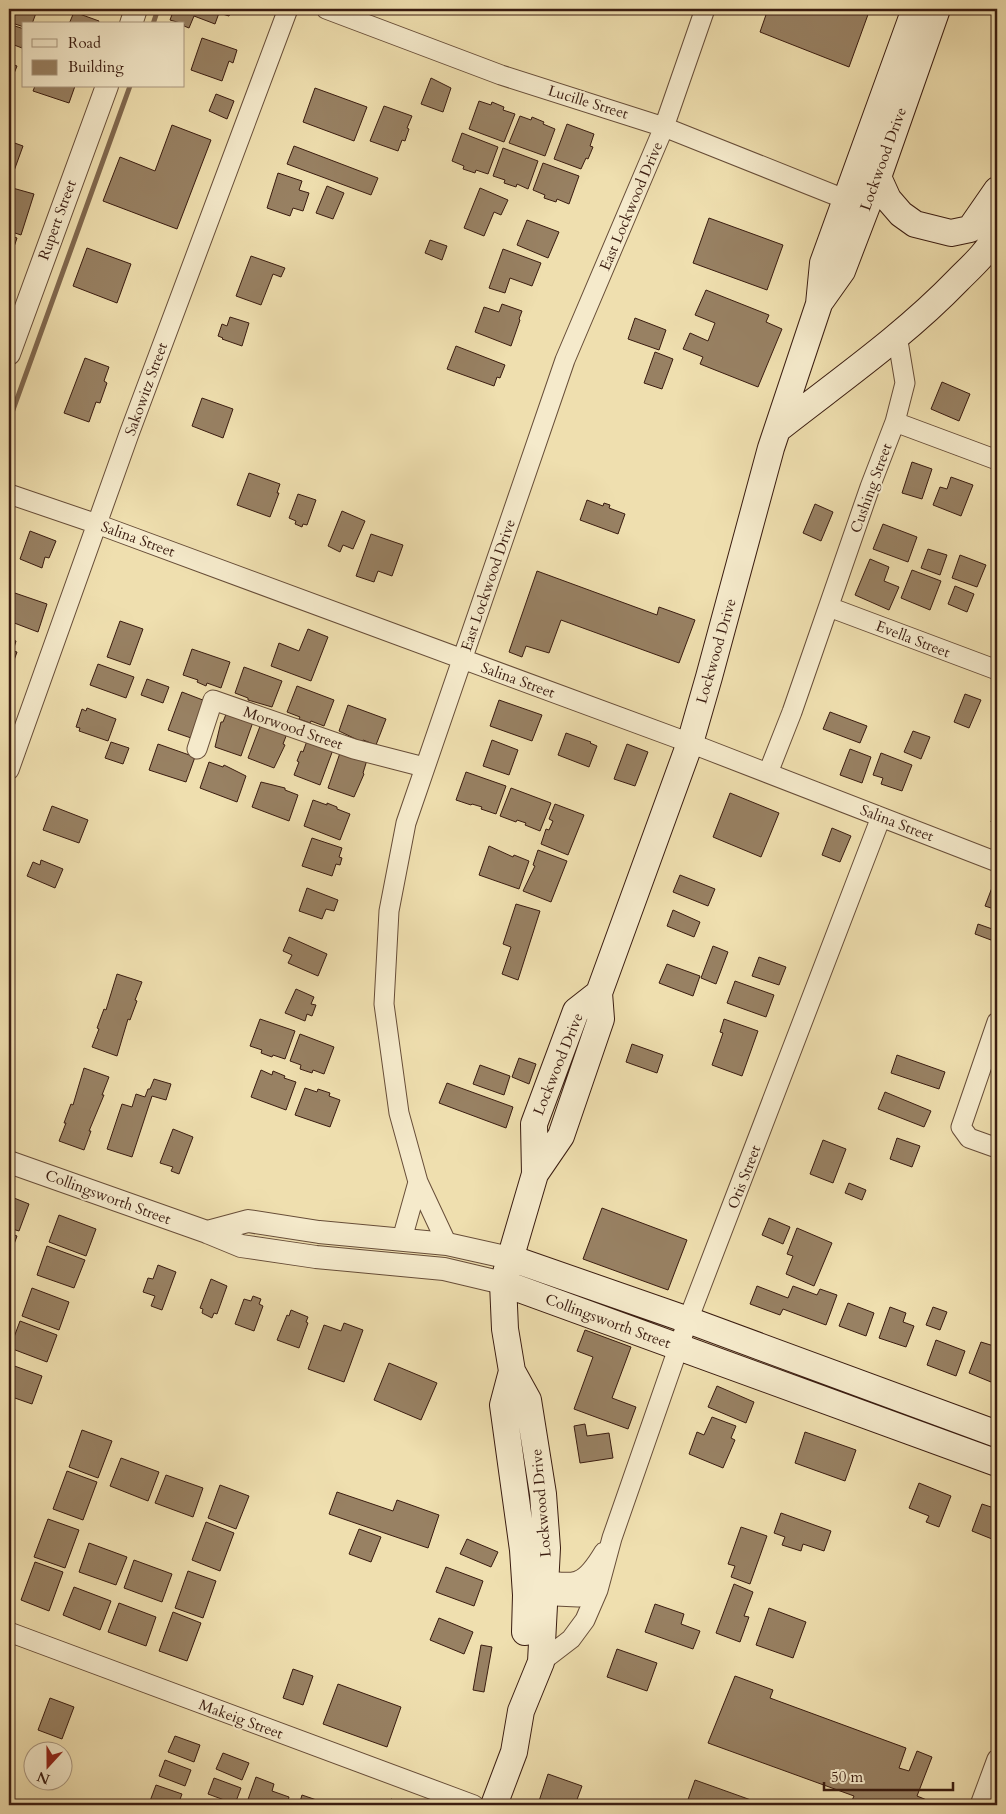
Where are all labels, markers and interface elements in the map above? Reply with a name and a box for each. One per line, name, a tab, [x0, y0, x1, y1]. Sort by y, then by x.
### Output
legend	[22, 22, 185, 88]
text: Road	[68, 33, 101, 53]
text: Building	[68, 57, 124, 77]
street label: Lucille Street	[545, 80, 631, 124]
street label: Lockwood Drive	[855, 104, 911, 213]
street label: East Lockwood Drive	[595, 138, 667, 273]
street label: Rupert Street	[33, 177, 81, 263]
street label: Sakowitz Street	[120, 339, 172, 438]
street label: Cushing Street	[845, 440, 897, 536]
street label: Salina Street	[98, 516, 178, 562]
street label: East Lockwood Drive	[456, 516, 520, 654]
street label: Lockwood Drive	[691, 596, 741, 706]
street label: Evella Street	[873, 616, 953, 662]
street label: Salina Street	[478, 657, 558, 703]
street label: Morwood Street	[241, 702, 346, 754]
street label: Salina Street	[857, 800, 937, 846]
street label: Lockwood Drive	[528, 1010, 588, 1118]
street label: Otis Street	[723, 1142, 765, 1212]
street label: Collingsworth Street	[43, 1165, 174, 1229]
street label: Collingsworth Street	[543, 1289, 674, 1353]
street label: Lockwood Drive	[526, 1448, 556, 1558]
street label: Makeig Street	[196, 1695, 286, 1744]
north arrow	[22, 1742, 72, 1792]
scale bar	[824, 1759, 952, 1791]
text: N	[34, 1767, 53, 1789]
text: 50 m	[831, 1767, 863, 1787]

